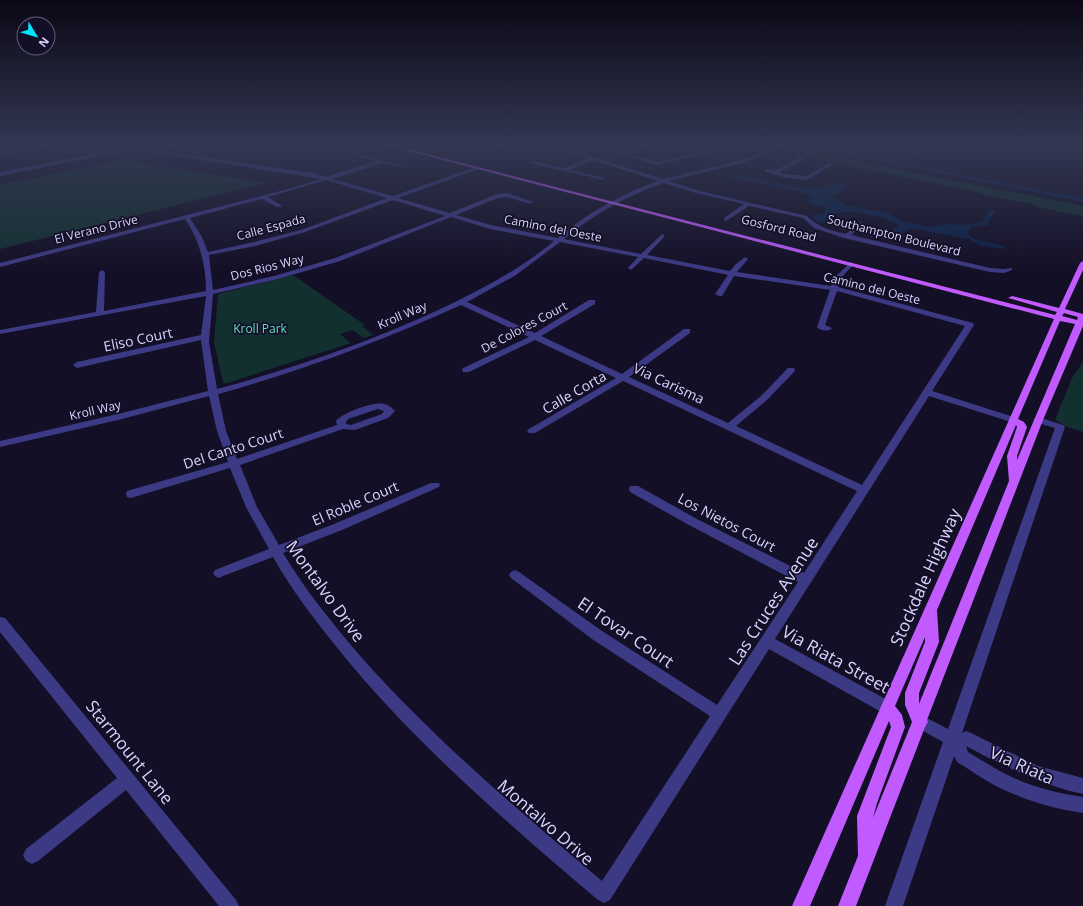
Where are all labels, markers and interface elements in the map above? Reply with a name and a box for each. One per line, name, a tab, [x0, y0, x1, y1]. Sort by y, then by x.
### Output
north arrow	[16, 16, 56, 56]
text: N	[36, 34, 53, 51]
street label: El Verano Drive	[53, 210, 140, 248]
street label: Calle Espada	[235, 210, 307, 244]
street label: Camino del Oeste	[503, 210, 604, 246]
street label: Gosford Road	[740, 210, 818, 246]
street label: Southampton Boulevard	[826, 210, 962, 260]
street label: Dos Rios Way	[229, 249, 306, 284]
street label: Camino del Oeste	[822, 268, 922, 308]
street label: Kroll Way	[375, 297, 430, 333]
street label: De Colores Court	[478, 297, 570, 357]
park label: Kroll Park	[233, 320, 288, 337]
street label: Eliso Court	[102, 322, 174, 356]
street label: Via Carisma	[630, 358, 708, 408]
street label: Calle Corta	[539, 366, 609, 418]
street label: Kroll Way	[68, 396, 123, 424]
street label: Del Canto Court	[181, 423, 285, 473]
street label: El Roble Court	[309, 476, 401, 530]
street label: Los Nietos Court	[675, 488, 779, 556]
street label: Stockdale Highway	[884, 504, 966, 649]
street label: Las Cruces Avenue	[723, 533, 823, 669]
street label: Montalvo Drive	[281, 535, 371, 647]
street label: El Tovar Court	[573, 591, 679, 673]
street label: Via Riata Street	[778, 620, 894, 698]
street label: Starmount Lane	[81, 695, 179, 809]
street label: Via Riata	[986, 741, 1058, 789]
street label: Montalvo Drive	[493, 774, 599, 870]

